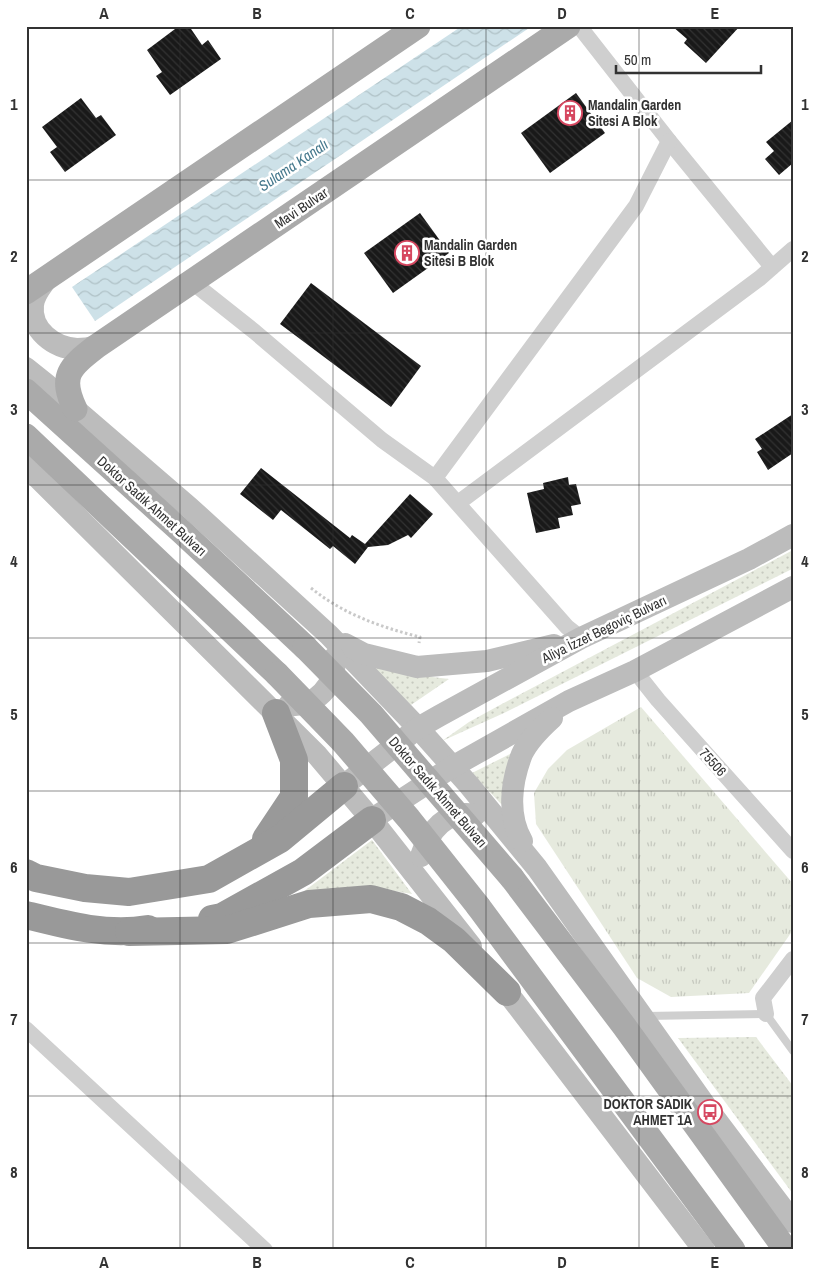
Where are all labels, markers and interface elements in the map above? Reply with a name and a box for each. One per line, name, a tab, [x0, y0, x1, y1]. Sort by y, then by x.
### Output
text: A	[99, 2, 109, 24]
text: B	[252, 2, 262, 24]
text: C	[405, 2, 415, 24]
text: D	[557, 2, 567, 24]
text: E	[711, 2, 720, 24]
scale bar	[616, 42, 762, 74]
text: 50 m	[624, 49, 651, 70]
text: 1	[10, 93, 18, 115]
text: 1	[801, 93, 809, 115]
place label: Mandalin Garden Sitesi A Blok	[588, 96, 681, 130]
building icon: Mandalin Garden Sitesi A Blok	[557, 100, 583, 126]
water label: Sulama Kanalı	[254, 134, 332, 196]
street label: Mavi Bulvar	[271, 183, 331, 232]
place label: Mandalin Garden Sitesi B Blok	[424, 236, 517, 270]
building icon: Mandalin Garden Sitesi B Blok	[394, 240, 420, 266]
text: 2	[10, 245, 18, 267]
text: 2	[801, 245, 809, 267]
text: 3	[10, 398, 18, 420]
text: 3	[801, 398, 809, 420]
street label: Doktor Sadık Ahmet Bulvarı	[94, 452, 210, 560]
text: 4	[10, 550, 18, 572]
text: 4	[801, 550, 809, 572]
street label: Aliya İzzet Begoviç Bulvarı	[538, 591, 669, 667]
text: 5	[10, 703, 18, 725]
text: 5	[801, 703, 809, 725]
street label: Doktor Sadık Ahmet Bulvarı	[385, 733, 491, 851]
street label: 75506	[696, 744, 730, 780]
text: 6	[10, 856, 18, 878]
text: 6	[801, 856, 809, 878]
text: 7	[10, 1008, 18, 1030]
text: 7	[801, 1008, 809, 1030]
place label: DOKTOR SADIK AHMET 1A	[604, 1095, 693, 1129]
bus stop icon: DOKTOR SADIK AHMET 1A	[697, 1099, 723, 1125]
text: 8	[10, 1161, 18, 1183]
text: 8	[801, 1161, 809, 1183]
text: A	[99, 1251, 109, 1273]
text: B	[252, 1251, 262, 1273]
text: C	[405, 1251, 415, 1273]
text: D	[557, 1251, 567, 1273]
text: E	[711, 1251, 720, 1273]

